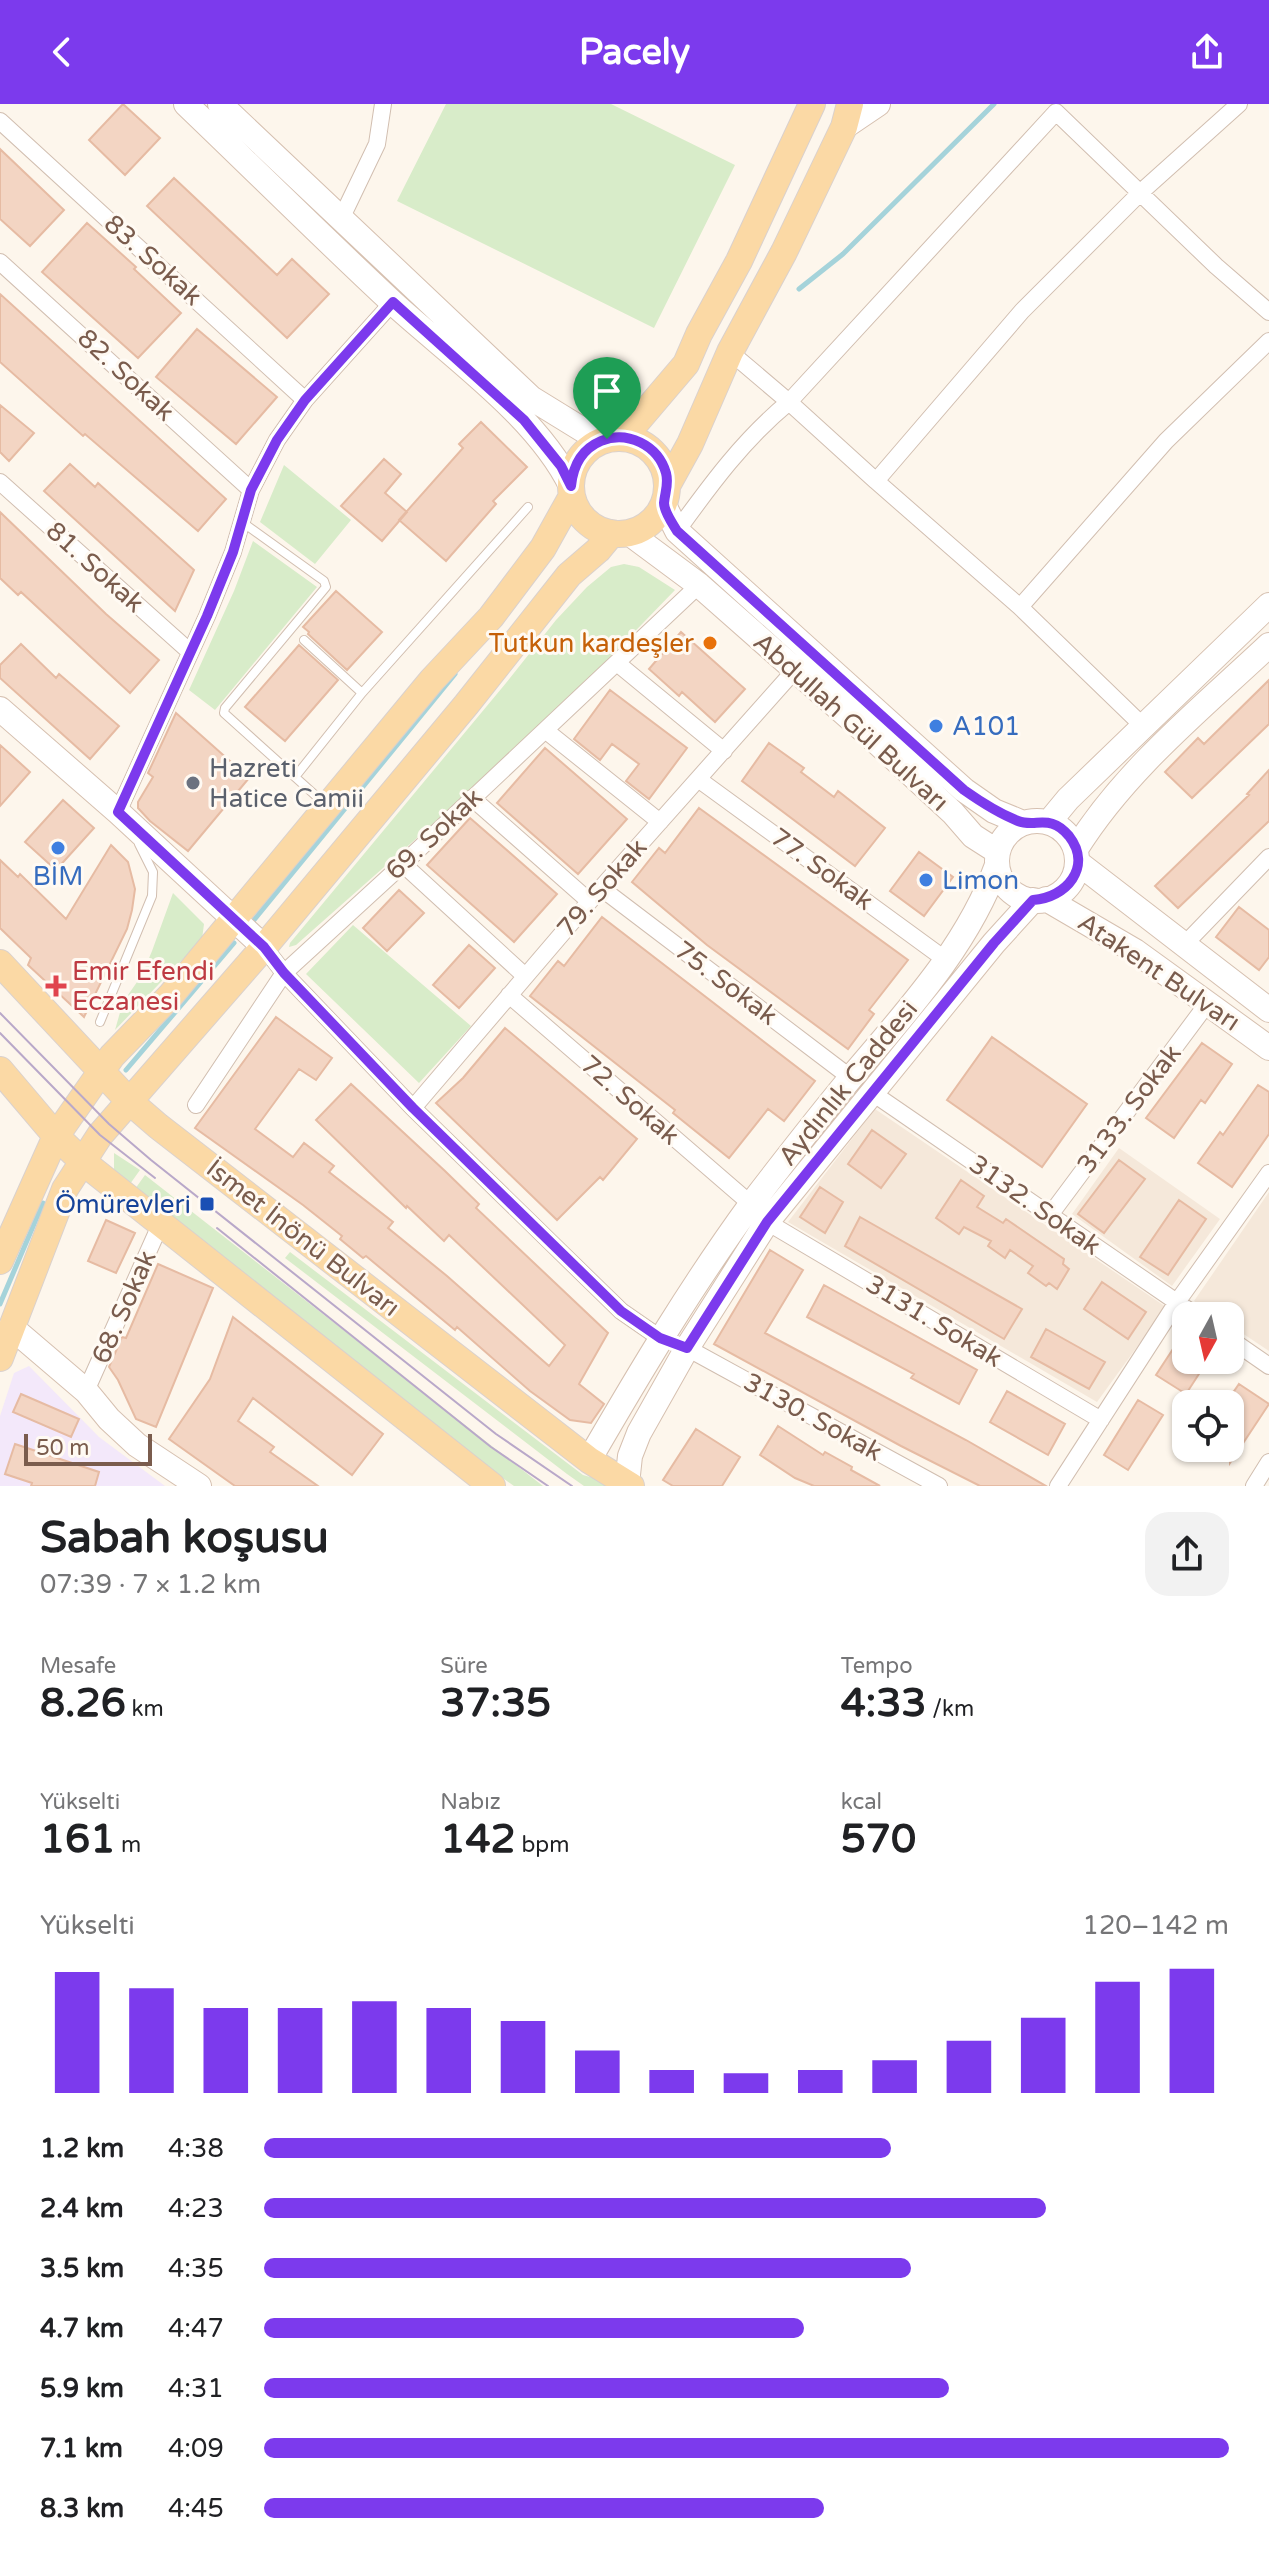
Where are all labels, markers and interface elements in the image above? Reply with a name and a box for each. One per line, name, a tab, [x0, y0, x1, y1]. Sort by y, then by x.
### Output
icon: back	[40, 30, 84, 74]
icon: share	[1185, 30, 1229, 74]
text: Pacely	[579, 31, 690, 74]
street label: 83. Sokak	[98, 208, 208, 312]
street label: 82. Sokak	[71, 323, 181, 427]
pin	[573, 357, 641, 439]
icon: arrive	[585, 369, 629, 413]
street label: 81. Sokak	[40, 515, 150, 619]
street label: Abdullah Gül Bulvarı	[747, 626, 955, 818]
place label: Tutkun kardeşler	[489, 628, 694, 659]
marker: Tutkun kardeşler	[701, 634, 719, 652]
place label: A101	[952, 711, 1020, 742]
marker: A101	[927, 717, 945, 735]
place label: Hazreti Hatice Camii	[209, 753, 364, 814]
marker: Hazreti Hatice Camii	[184, 774, 202, 792]
street label: 69. Sokak	[379, 782, 489, 886]
street label: 77. Sokak	[765, 821, 879, 917]
street label: 79. Sokak	[551, 832, 653, 944]
marker: BİM	[49, 839, 67, 857]
place label: BİM	[33, 861, 83, 892]
place label: Limon	[942, 865, 1019, 896]
marker: Limon	[917, 871, 935, 889]
street label: Atakent Bulvarı	[1072, 906, 1246, 1038]
street label: 75. Sokak	[669, 934, 783, 1032]
place label: Emir Efendi Eczanesi	[72, 956, 214, 1017]
marker: Emir Efendi Eczanesi	[47, 977, 65, 995]
street label: Aydınlık Caddesi	[772, 994, 924, 1172]
street label: 3133. Sokak	[1070, 1038, 1188, 1180]
street label: 72. Sokak	[574, 1049, 686, 1151]
street label: 3132. Sokak	[963, 1148, 1107, 1262]
street label: İsmet İnönü Bulvarı	[200, 1153, 406, 1323]
place label: Ömürevleri	[55, 1189, 191, 1220]
marker: Ömürevleri	[198, 1195, 216, 1213]
street label: 68. Sokak	[85, 1246, 163, 1368]
street label: 3131. Sokak	[860, 1268, 1008, 1374]
north arrow	[1172, 1302, 1244, 1374]
map controls	[1172, 1302, 1244, 1462]
street label: 3130. Sokak	[738, 1366, 888, 1468]
button: locate	[1172, 1390, 1244, 1462]
scale bar	[24, 1430, 152, 1466]
text: 50 m	[36, 1435, 90, 1461]
text: Sabah koşusu	[40, 1512, 329, 1565]
button: share	[1145, 1512, 1229, 1596]
text: 07:39 · 7 × 1.2 km	[40, 1569, 261, 1600]
text: Mesafe	[40, 1653, 116, 1679]
text: Süre	[440, 1653, 488, 1679]
text: Tempo	[841, 1653, 913, 1679]
text: 8.26	[40, 1679, 126, 1727]
text: 37:35	[440, 1679, 551, 1727]
text: 4:33	[841, 1679, 926, 1727]
text: km	[126, 1696, 164, 1722]
text: /km	[926, 1696, 974, 1722]
text: Yükselti	[40, 1789, 120, 1815]
text: Nabız	[440, 1789, 501, 1815]
text: kcal	[841, 1789, 882, 1815]
text: 161	[40, 1815, 115, 1863]
text: 142	[440, 1815, 516, 1863]
text: 570	[841, 1815, 916, 1863]
text: m	[115, 1832, 141, 1858]
text: bpm	[516, 1832, 569, 1858]
text: Yükselti	[40, 1910, 135, 1941]
text: 120–142 m	[1083, 1910, 1229, 1941]
text: 1.2 km	[40, 2133, 124, 2164]
text: 4:38	[168, 2133, 224, 2164]
text: 2.4 km	[40, 2193, 124, 2224]
text: 4:23	[168, 2193, 224, 2224]
text: 3.5 km	[40, 2253, 124, 2284]
text: 4:35	[168, 2253, 224, 2284]
text: 4.7 km	[40, 2313, 124, 2344]
text: 4:47	[168, 2313, 224, 2344]
text: 5.9 km	[40, 2373, 124, 2404]
text: 4:31	[168, 2373, 224, 2404]
text: 7.1 km	[40, 2433, 123, 2464]
text: 4:09	[168, 2433, 224, 2464]
text: 8.3 km	[40, 2493, 124, 2524]
text: 4:45	[168, 2493, 224, 2524]

